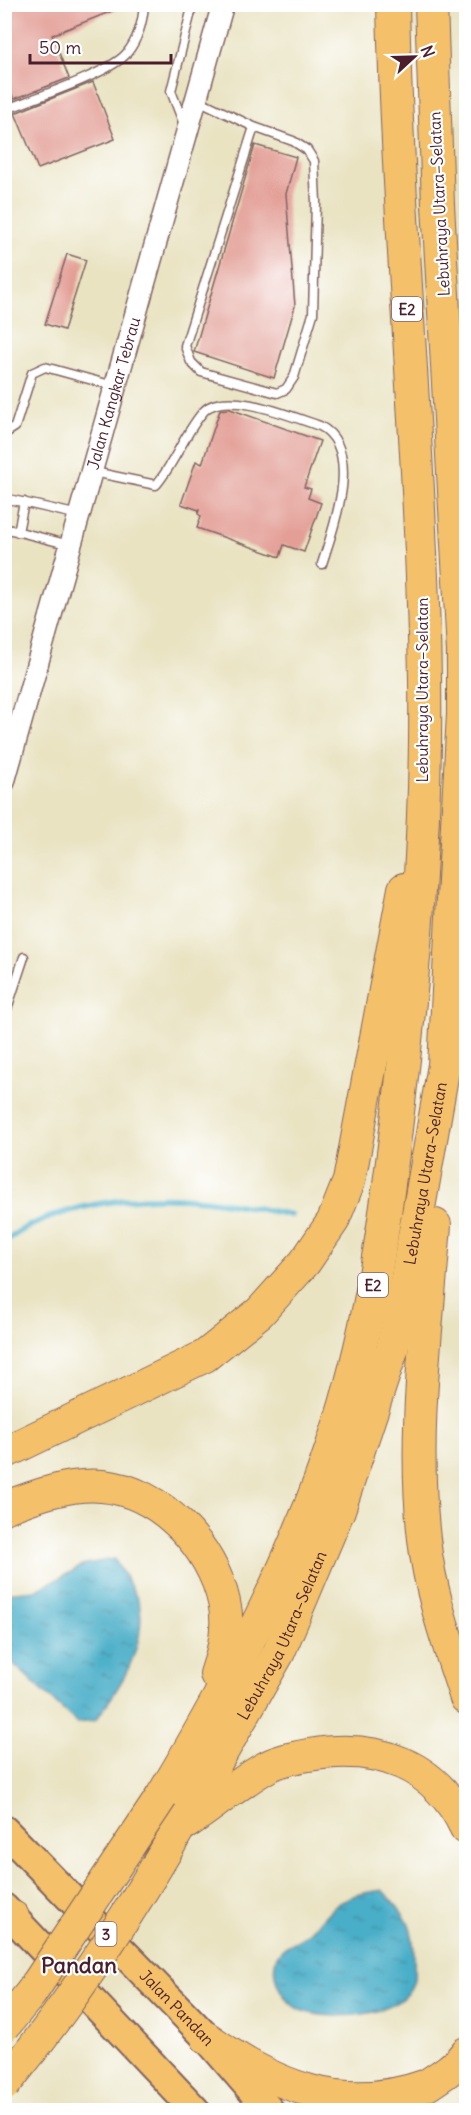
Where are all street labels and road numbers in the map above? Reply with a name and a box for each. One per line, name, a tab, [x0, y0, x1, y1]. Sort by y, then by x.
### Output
street label: Lebuhraya Utara–Selatan	[424, 111, 454, 297]
road number: E2	[392, 297, 422, 321]
street label: Jalan Kangkar Tebrau	[83, 315, 144, 471]
street label: Lebuhraya Utara–Selatan	[412, 597, 432, 783]
street label: Lebuhraya Utara–Selatan	[399, 1080, 451, 1266]
road number: E2	[358, 1273, 388, 1297]
street label: Lebuhraya Utara–Selatan	[233, 1548, 331, 1723]
road number: 3	[96, 1922, 116, 1946]
street label: Jalan Pandan	[136, 1965, 219, 2050]

